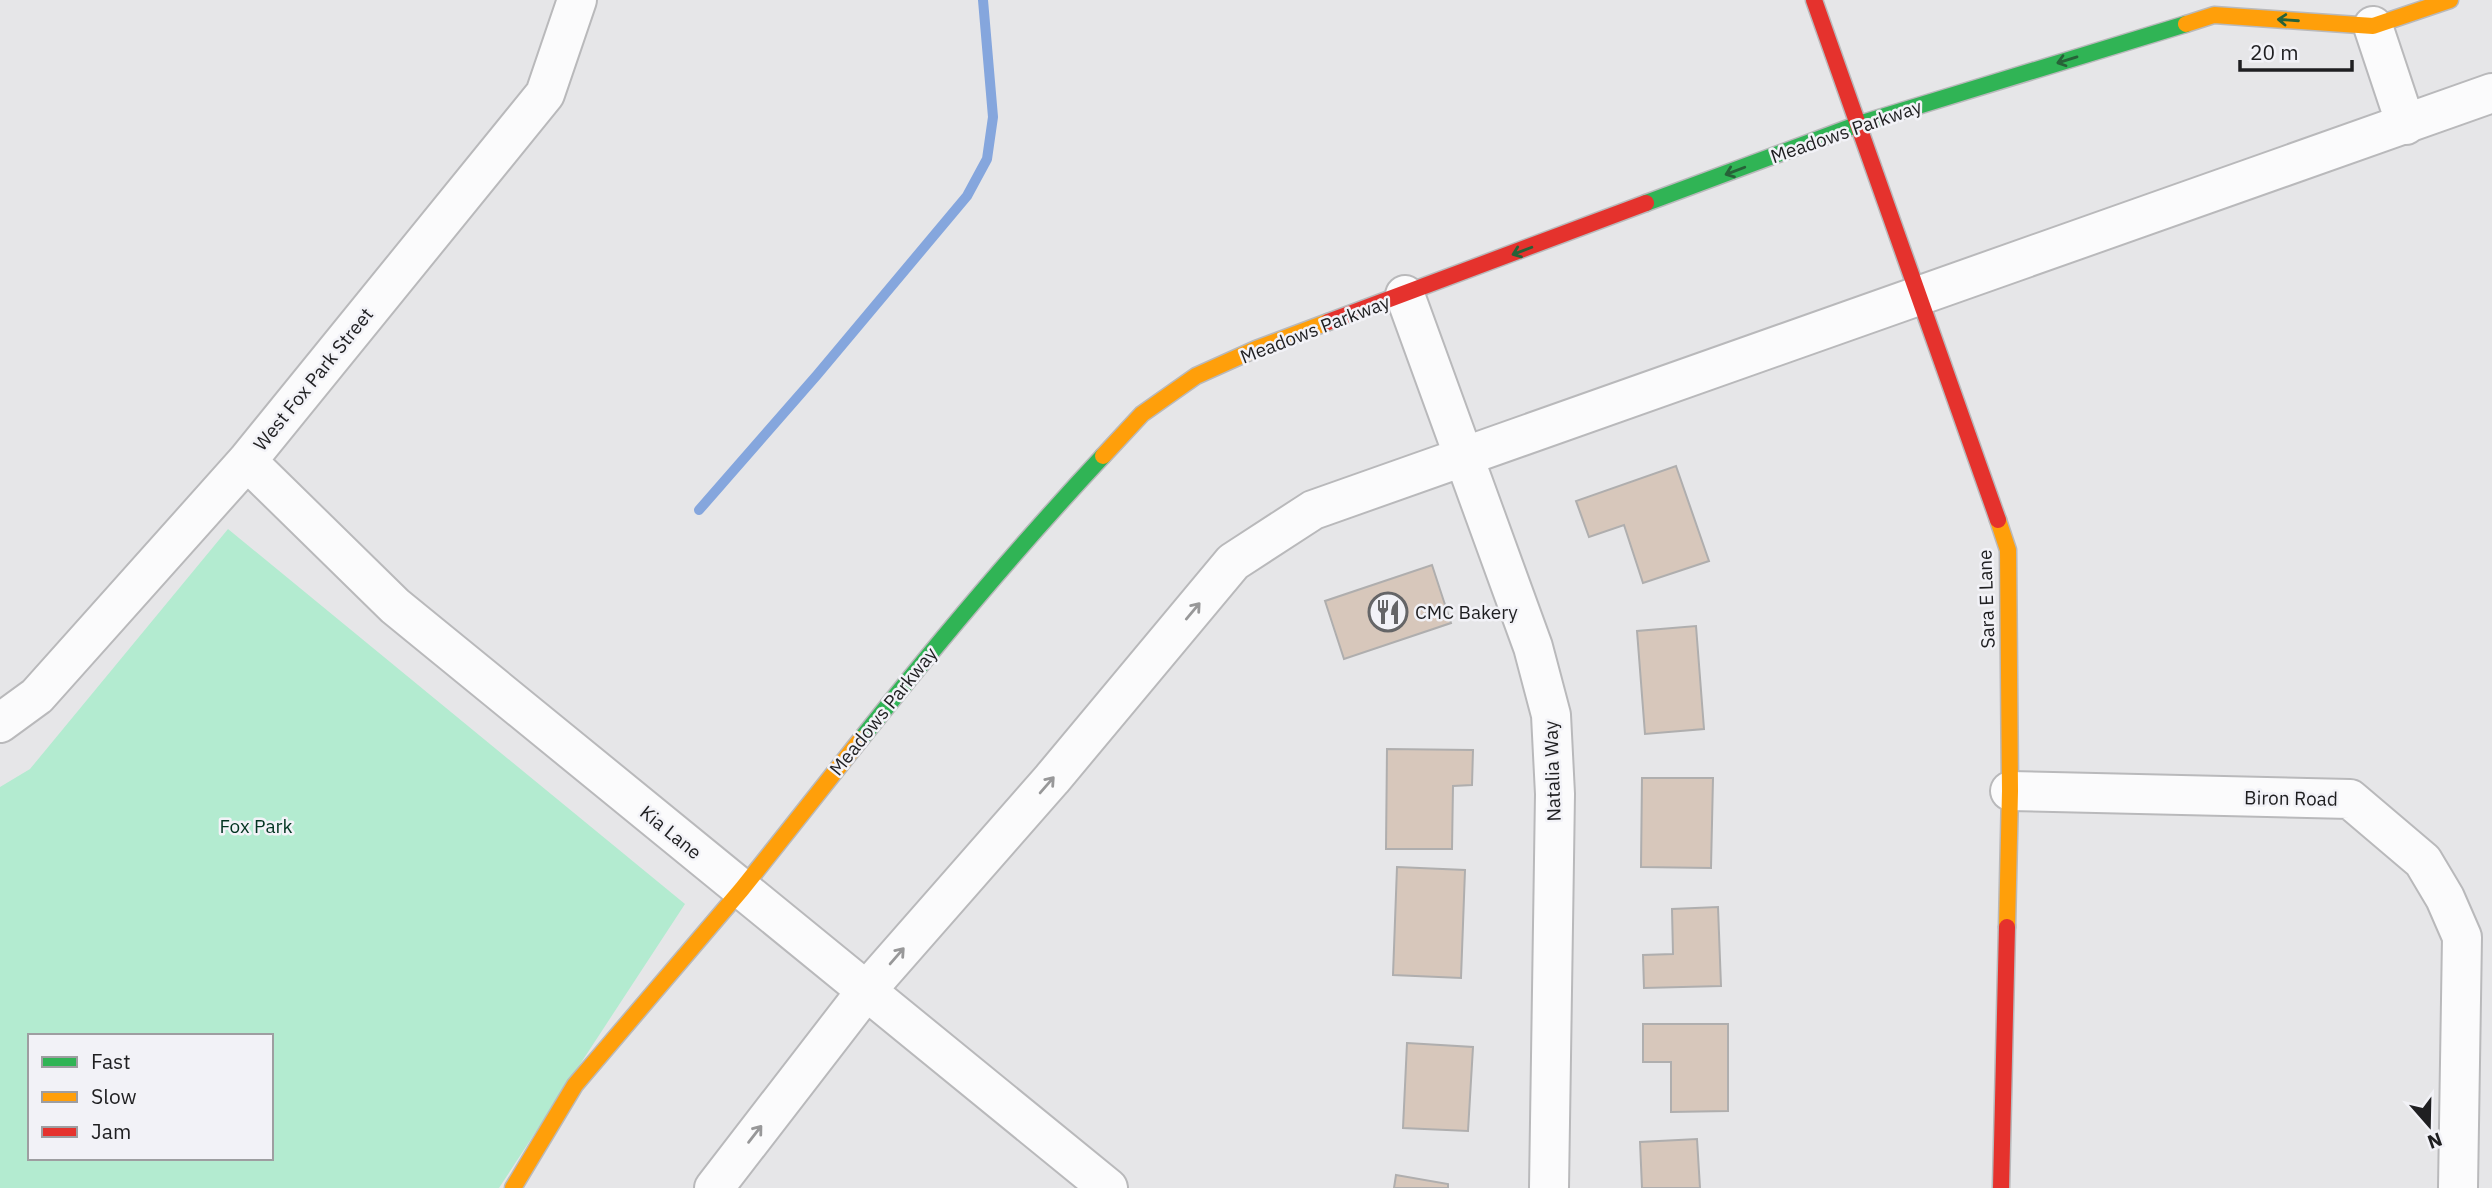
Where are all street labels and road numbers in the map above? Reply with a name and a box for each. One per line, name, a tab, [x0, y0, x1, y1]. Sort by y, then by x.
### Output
street label: Meadows Parkway	[1767, 94, 1925, 168]
street label: Meadows Parkway	[1237, 289, 1394, 369]
street label: West Fox Park Street	[248, 303, 378, 455]
street label: Sara E Lane	[1972, 549, 2000, 649]
street label: Meadows Parkway	[824, 642, 942, 780]
street label: Natalia Way	[1538, 719, 1566, 822]
street label: Biron Road	[2244, 785, 2338, 811]
street label: Kia Lane	[635, 800, 707, 864]

